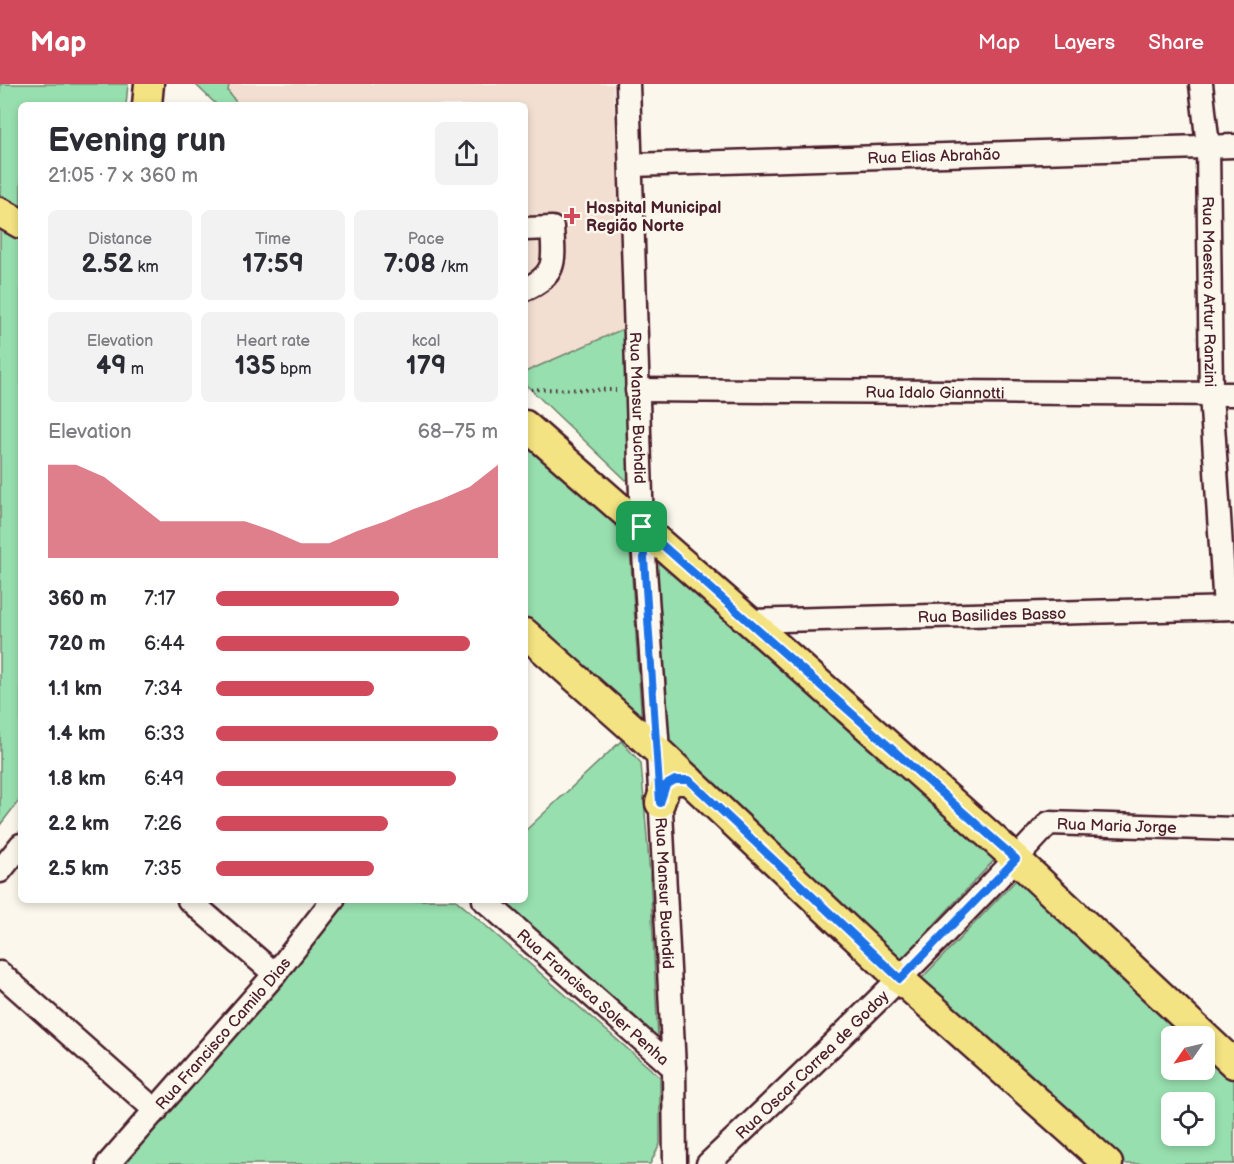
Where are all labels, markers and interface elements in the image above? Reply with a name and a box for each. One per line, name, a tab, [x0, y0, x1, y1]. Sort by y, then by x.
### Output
text: Map	[30, 26, 86, 59]
text: Map	[978, 30, 1020, 55]
text: Layers	[1053, 30, 1115, 55]
text: Share	[1148, 30, 1204, 55]
text: Evening run	[48, 121, 226, 161]
button: share	[435, 122, 498, 185]
street label: Rua Elias Abrahão	[867, 145, 1001, 169]
text: 21:05 · 7 × 360 m	[48, 164, 198, 188]
street label: Rua Maestro Artur Ranzini	[1198, 196, 1219, 387]
place label: Hospital Municipal Região Norte	[586, 199, 721, 236]
marker: Hospital Municipal Região Norte	[563, 207, 581, 225]
text: Distance	[88, 230, 152, 249]
text: Time	[255, 230, 291, 249]
text: Pace	[408, 230, 444, 249]
text: 2.52	[81, 249, 133, 280]
text: 17:59	[242, 249, 304, 280]
text: 7:08	[383, 249, 436, 280]
text: km	[133, 258, 159, 277]
text: /km	[436, 258, 469, 277]
text: Elevation	[87, 332, 153, 351]
text: Heart rate	[236, 332, 310, 351]
text: kcal	[412, 332, 440, 351]
street label: Rua Mansur Buchdid	[625, 332, 649, 484]
text: 49	[96, 351, 127, 382]
text: 135	[235, 351, 276, 382]
text: 179	[406, 351, 446, 382]
text: m	[127, 360, 144, 379]
text: bpm	[276, 360, 311, 379]
street label: Rua Idalo Giannotti	[865, 384, 1005, 403]
text: Elevation	[48, 420, 131, 444]
text: 68–75 m	[418, 420, 498, 444]
pin	[616, 501, 667, 552]
icon: arrive	[625, 510, 658, 543]
text: 360 m	[48, 587, 107, 611]
text: 7:17	[144, 587, 175, 611]
street label: Rua Basilides Basso	[917, 605, 1066, 627]
text: 720 m	[48, 632, 106, 656]
text: 6:44	[144, 632, 185, 656]
text: 1.1 km	[48, 677, 102, 701]
text: 7:34	[144, 677, 182, 701]
text: 1.4 km	[48, 722, 106, 746]
text: 6:33	[144, 722, 185, 746]
text: 1.8 km	[48, 767, 106, 791]
text: 6:49	[144, 767, 184, 791]
text: 2.2 km	[48, 812, 109, 836]
text: 7:26	[144, 812, 182, 836]
street label: Rua Maria Jorge	[1056, 815, 1177, 838]
street label: Rua Mansur Buchdid	[650, 817, 677, 969]
text: 2.5 km	[48, 857, 109, 881]
text: 7:35	[144, 857, 182, 881]
street label: Rua Francisca Soler Penha	[513, 926, 672, 1070]
street label: Rua Francisco Camilo Dias	[152, 954, 295, 1114]
street label: Rua Oscar Correa de Godoy	[732, 986, 894, 1144]
north arrow	[1161, 1026, 1215, 1080]
map controls	[1161, 1026, 1215, 1146]
button: locate	[1161, 1092, 1215, 1146]

